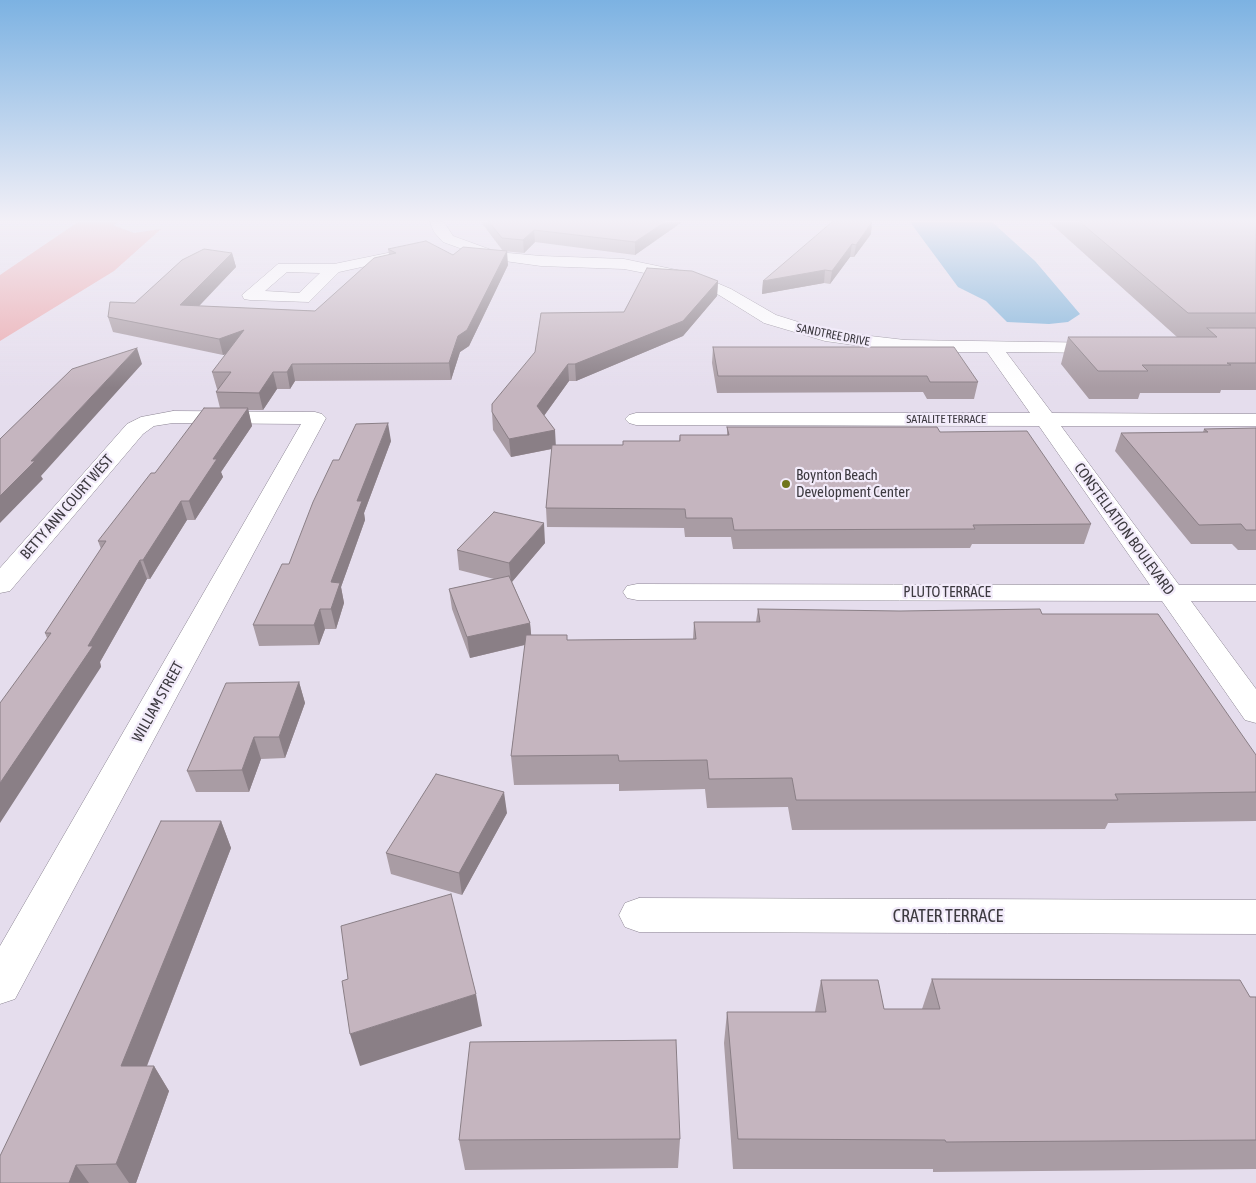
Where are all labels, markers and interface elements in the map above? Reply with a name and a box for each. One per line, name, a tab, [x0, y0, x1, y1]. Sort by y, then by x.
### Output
street label: SANDTREE DRIVE	[795, 321, 871, 349]
street label: SATALITE TERRACE	[906, 412, 986, 426]
street label: BETTY ANN COURT WEST	[17, 451, 117, 563]
street label: CONSTELLATION BOULEVARD	[1070, 459, 1178, 599]
place label: Boynton Beach Development Center	[796, 466, 909, 501]
marker: Boynton Beach Development Center	[780, 478, 792, 490]
street label: PLUTO TERRACE	[903, 583, 991, 601]
street label: WILLIAM STREET	[128, 659, 188, 745]
street label: CRATER TERRACE	[893, 905, 1003, 927]

